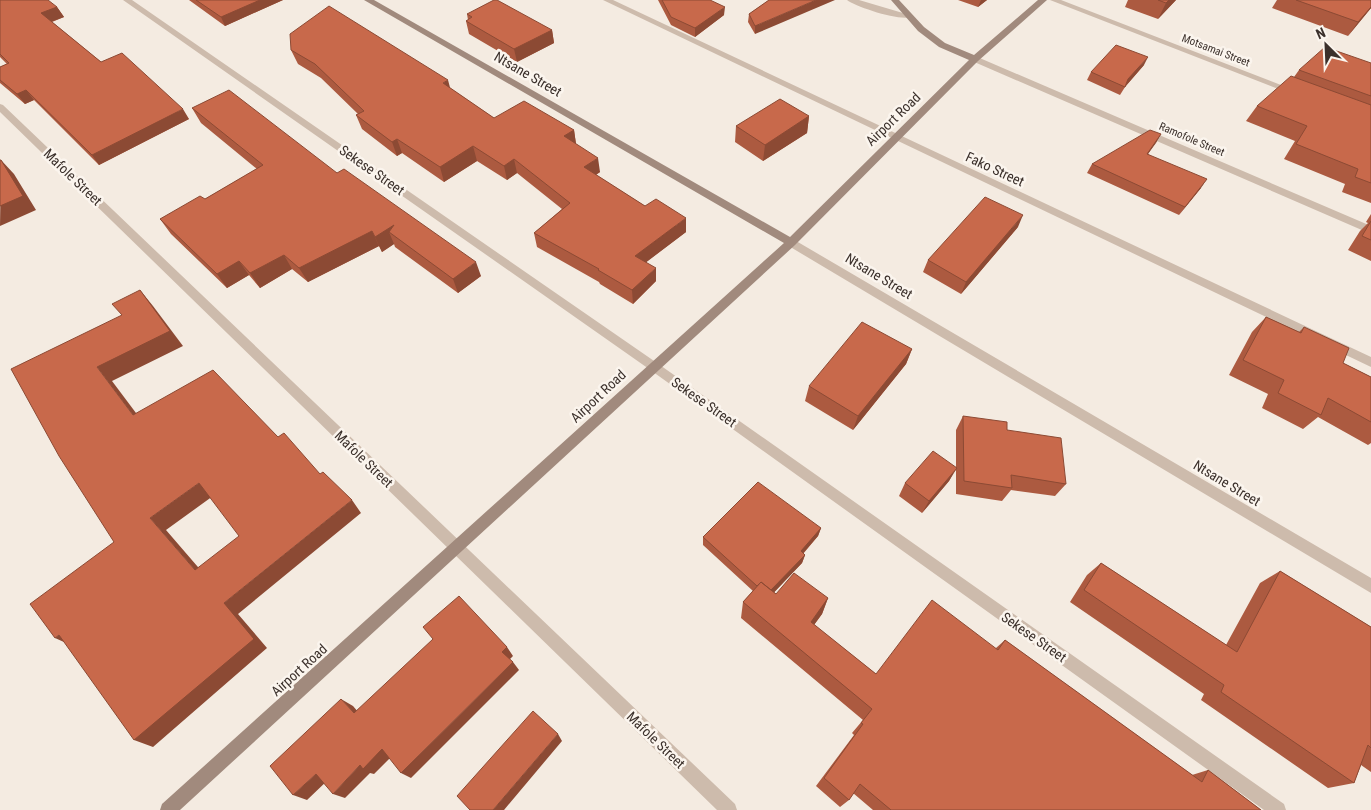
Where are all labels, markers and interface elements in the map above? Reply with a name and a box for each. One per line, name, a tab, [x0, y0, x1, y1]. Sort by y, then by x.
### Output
north arrow	[1301, 20, 1351, 70]
text: N	[1314, 24, 1328, 42]
street label: Motsamai Street	[1180, 32, 1252, 69]
street label: Ntsane Street	[491, 48, 565, 100]
street label: Airport Road	[862, 89, 924, 149]
street label: Ramofole Street	[1157, 120, 1227, 159]
street label: Sekese Street	[336, 142, 408, 198]
street label: Mafole Street	[41, 145, 105, 209]
street label: Fako Street	[963, 149, 1027, 189]
street label: Ntsane Street	[843, 250, 915, 302]
street label: Airport Road	[567, 366, 629, 426]
street label: Sekese Street	[668, 374, 740, 430]
street label: Mafole Street	[332, 427, 396, 491]
street label: Ntsane Street	[1191, 457, 1263, 509]
street label: Sekese Street	[998, 609, 1070, 665]
street label: Airport Road	[268, 641, 330, 699]
street label: Mafole Street	[624, 708, 688, 772]

